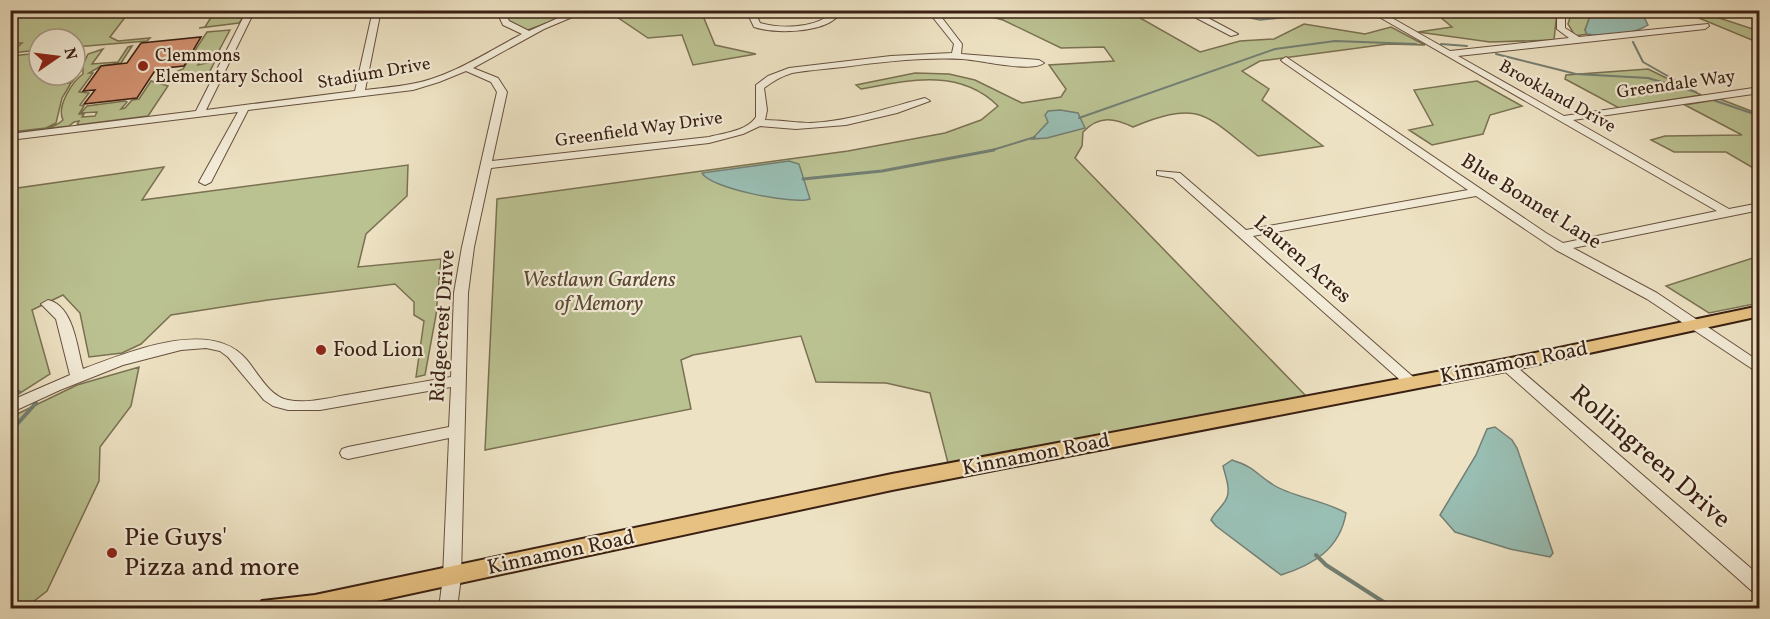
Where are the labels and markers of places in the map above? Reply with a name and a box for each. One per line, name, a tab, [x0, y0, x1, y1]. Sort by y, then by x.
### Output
place label: Clemmons Elementary School	[155, 44, 303, 90]
marker: Clemmons Elementary School	[136, 59, 150, 73]
place label: Food Lion	[333, 336, 424, 365]
marker: Food Lion	[314, 343, 328, 357]
place label: Pie Guys' Pizza and more	[124, 520, 300, 586]
marker: Pie Guys' Pizza and more	[105, 546, 119, 560]

